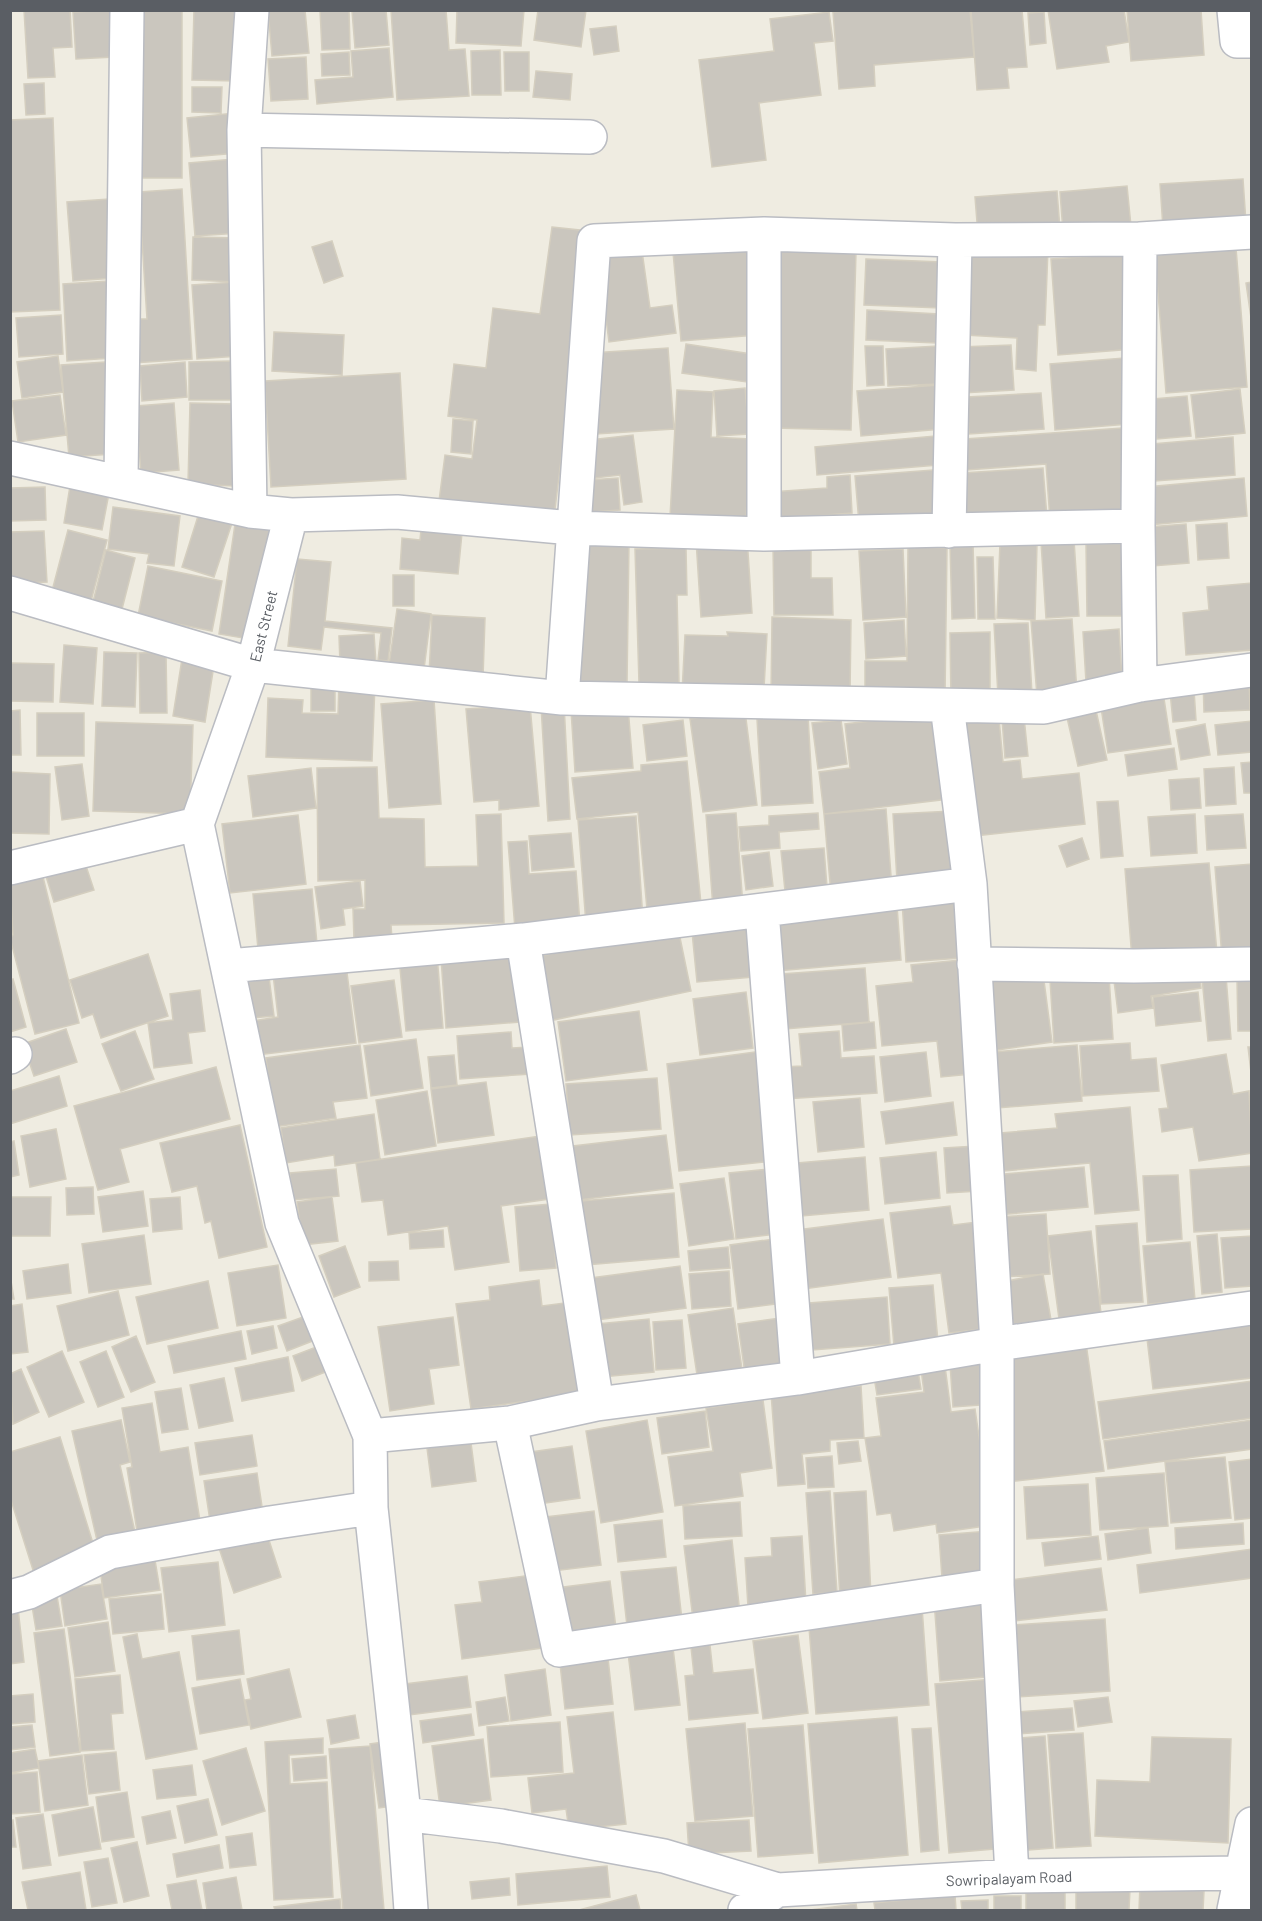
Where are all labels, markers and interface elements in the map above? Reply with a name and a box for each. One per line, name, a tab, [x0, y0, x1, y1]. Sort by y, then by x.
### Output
street label: East Street	[245, 588, 281, 664]
street label: Sowripalayam Road	[945, 1867, 1073, 1889]

